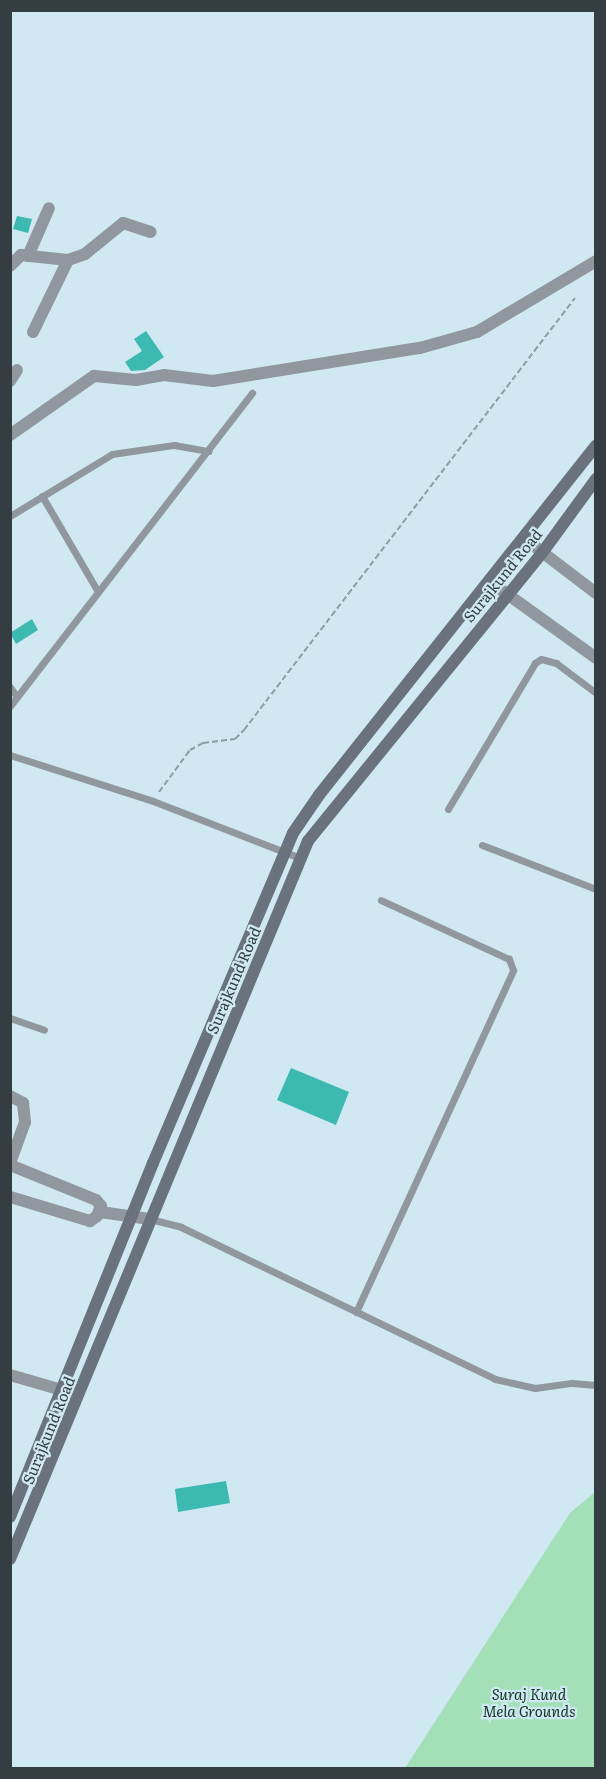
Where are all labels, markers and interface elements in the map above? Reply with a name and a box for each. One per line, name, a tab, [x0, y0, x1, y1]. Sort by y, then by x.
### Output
street label: Surajkund Road	[459, 525, 545, 625]
street label: Surajkund Road	[202, 924, 264, 1036]
street label: Surajkund Road	[18, 1374, 78, 1486]
park label: Suraj Kund Mela Grounds	[482, 1684, 576, 1719]

